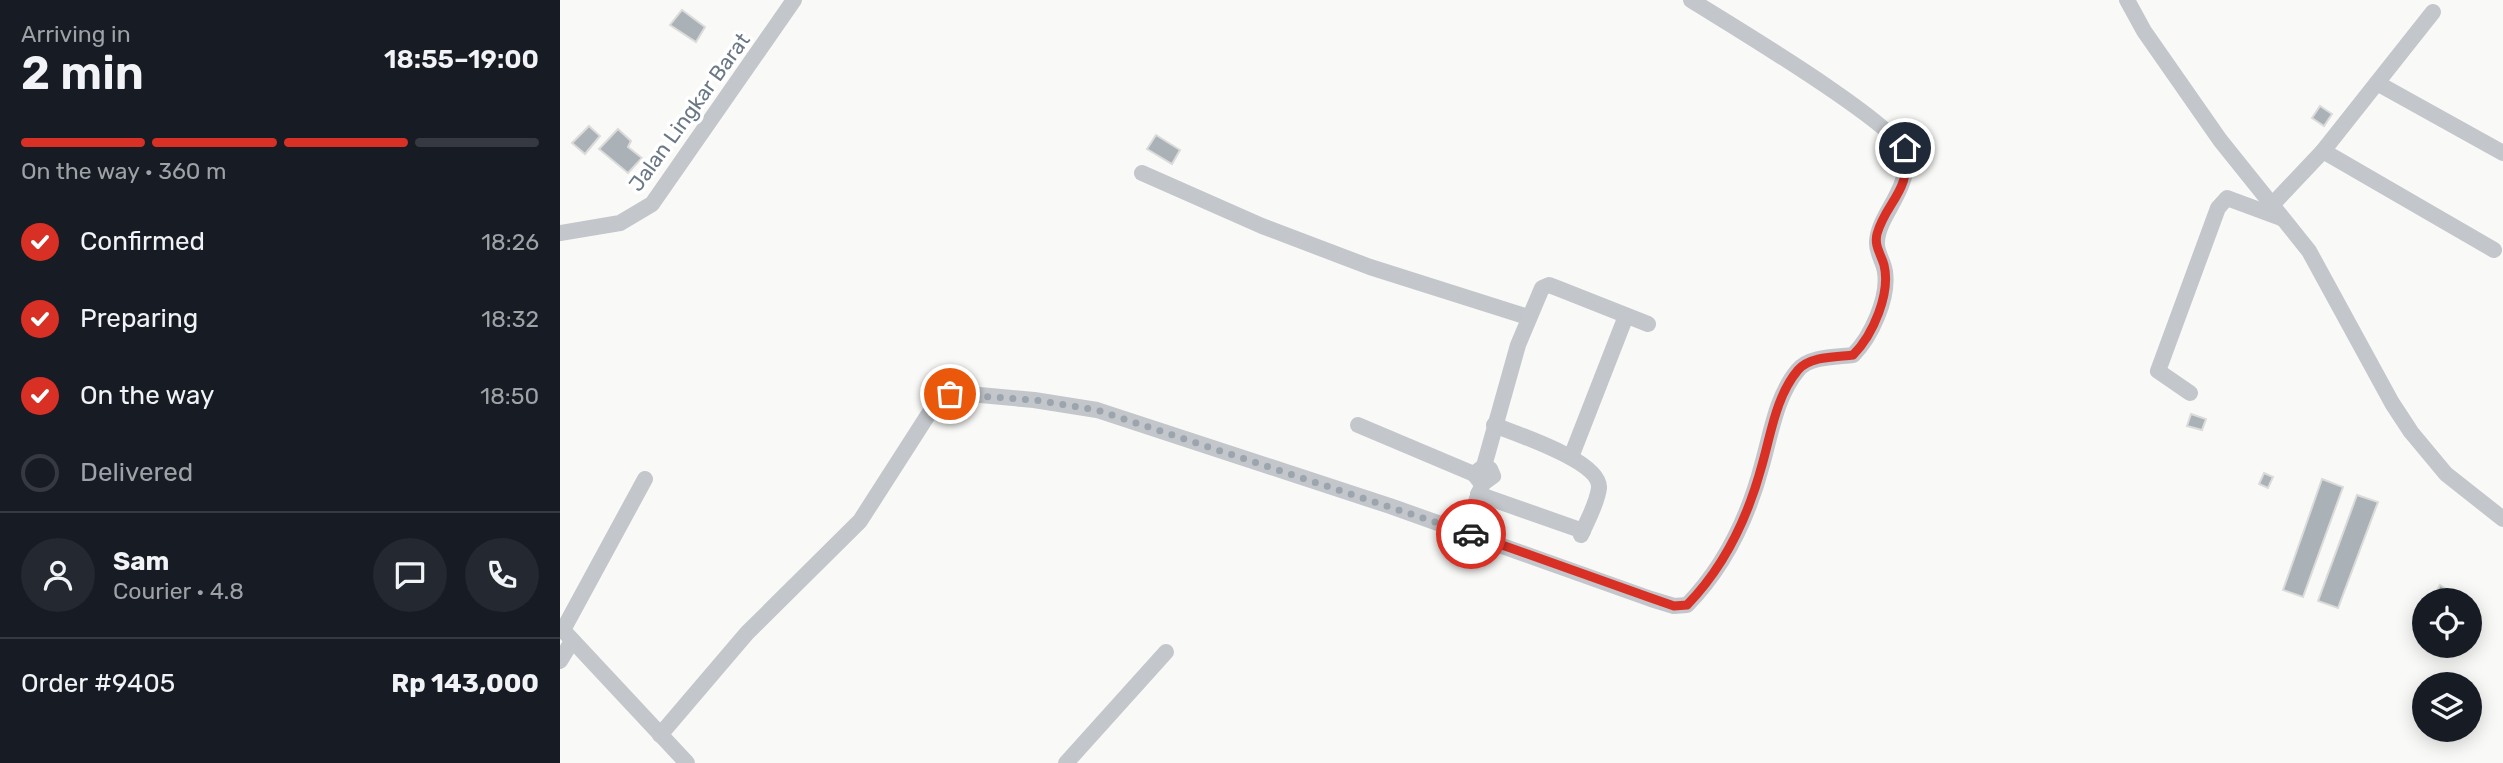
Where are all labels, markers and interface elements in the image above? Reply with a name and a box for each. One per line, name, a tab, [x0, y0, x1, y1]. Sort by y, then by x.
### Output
text: Arriving in	[21, 20, 131, 48]
street label: Jalan Lingkar Barat	[623, 28, 755, 196]
text: 18:55–19:00	[384, 44, 539, 75]
text: 2 min	[21, 46, 144, 101]
pin	[1875, 118, 1935, 178]
icon: home	[1886, 129, 1924, 167]
text: On the way · 360 m	[21, 157, 227, 185]
icon: check	[21, 223, 59, 261]
text: Confirmed	[80, 226, 205, 257]
text: 18:26	[481, 228, 539, 256]
icon: check	[21, 300, 59, 338]
text: Preparing	[80, 303, 198, 334]
text: 18:32	[481, 305, 539, 333]
pin	[920, 364, 980, 424]
icon: bag	[931, 375, 969, 413]
icon: check	[21, 377, 59, 415]
text: On the way	[80, 380, 214, 411]
text: 18:50	[480, 382, 539, 410]
text: Delivered	[80, 457, 193, 488]
courier	[1436, 499, 1506, 569]
icon: car	[1452, 515, 1490, 553]
button: person	[21, 538, 95, 612]
button: chat	[373, 538, 447, 612]
button: phone	[465, 538, 539, 612]
text: Sam	[113, 546, 169, 577]
text: Courier · 4.8	[113, 577, 244, 605]
map controls	[2412, 588, 2482, 742]
button: locate	[2412, 588, 2482, 658]
text: Order #9405	[21, 668, 175, 699]
text: Rp 143,000	[391, 668, 539, 699]
button: layers	[2412, 672, 2482, 742]

